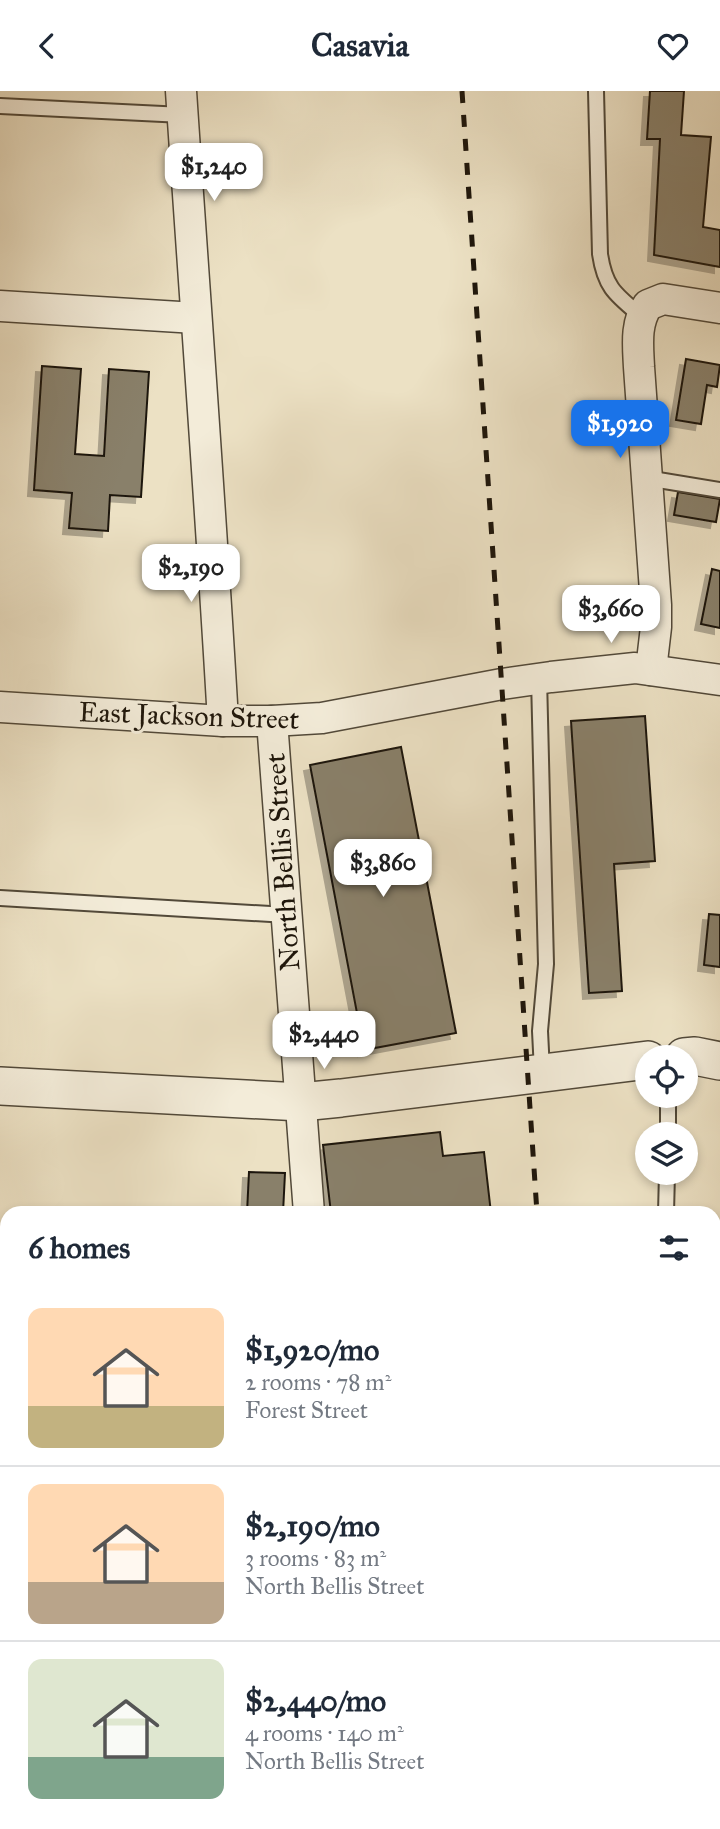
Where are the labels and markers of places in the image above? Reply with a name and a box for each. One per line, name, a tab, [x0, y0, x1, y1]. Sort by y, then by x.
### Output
pin: $1,240	[157, 143, 271, 203]
pin: $1,920	[563, 401, 677, 460]
pin: $2,190	[134, 545, 248, 604]
pin: $3,660	[554, 585, 668, 645]
pin: $3,860	[326, 839, 440, 899]
pin: $2,440	[267, 1011, 381, 1071]

